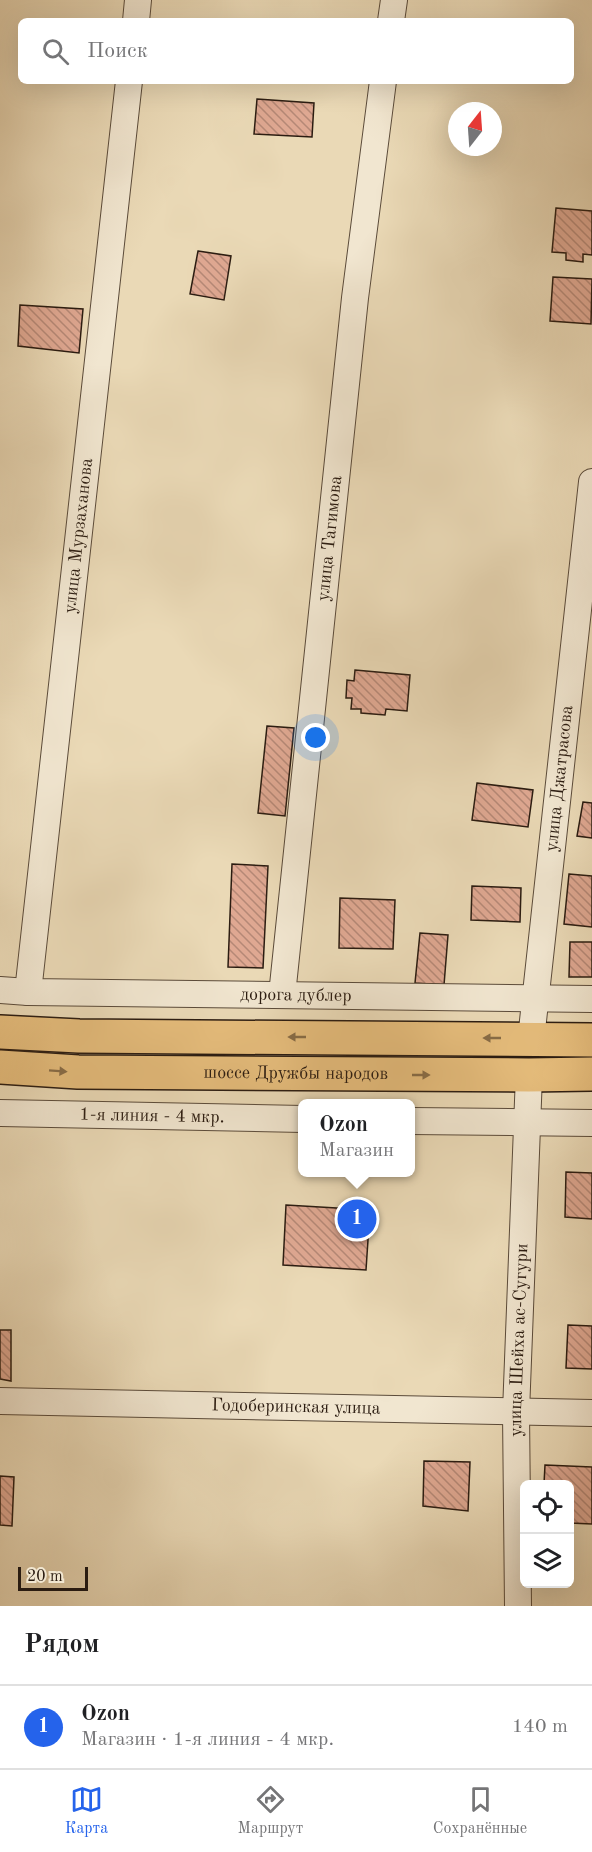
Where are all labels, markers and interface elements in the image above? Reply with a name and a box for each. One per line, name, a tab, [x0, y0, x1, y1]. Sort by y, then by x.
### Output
search box	[18, 18, 574, 84]
icon: search	[39, 35, 72, 68]
text: Поиск	[87, 40, 148, 62]
north arrow	[448, 102, 502, 156]
street label: улица Мурзаханова	[61, 457, 96, 615]
street label: улица Тагимова	[314, 475, 345, 602]
street label: улица Джатрасова	[543, 704, 577, 853]
your location	[301, 723, 330, 752]
street label: дорога дублер	[240, 986, 352, 1005]
one-way arrow	[287, 1033, 306, 1042]
one-way arrow	[482, 1034, 501, 1043]
street label: шоссе Дружбы народов	[203, 1064, 388, 1083]
one-way arrow	[49, 1066, 68, 1075]
one-way arrow	[412, 1070, 431, 1080]
popup	[298, 1099, 415, 1177]
street label: 1-я линия - 4 мкр.	[79, 1106, 225, 1126]
text: Ozon	[319, 1114, 368, 1136]
text: Магазин	[319, 1141, 394, 1161]
pin: 1	[338, 1196, 376, 1242]
street label: улица Шейха ас-Сугури	[507, 1243, 532, 1437]
street label: Годоберинская улица	[211, 1396, 381, 1418]
map controls	[520, 1480, 574, 1588]
button: locate	[520, 1480, 574, 1534]
button: layers	[520, 1534, 574, 1588]
scale bar	[18, 1564, 88, 1592]
text: 20 m	[27, 1569, 63, 1585]
text: Рядом	[24, 1632, 99, 1658]
text: Ozon	[81, 1703, 130, 1725]
text: 1	[38, 1717, 49, 1737]
text: 140 m	[512, 1717, 568, 1737]
text: Магазин · 1-я линия - 4 мкр.	[81, 1730, 334, 1750]
tab: Карта	[65, 1783, 108, 1839]
tab: Маршрут	[238, 1783, 303, 1839]
tab: Сохранённые	[433, 1783, 527, 1839]

